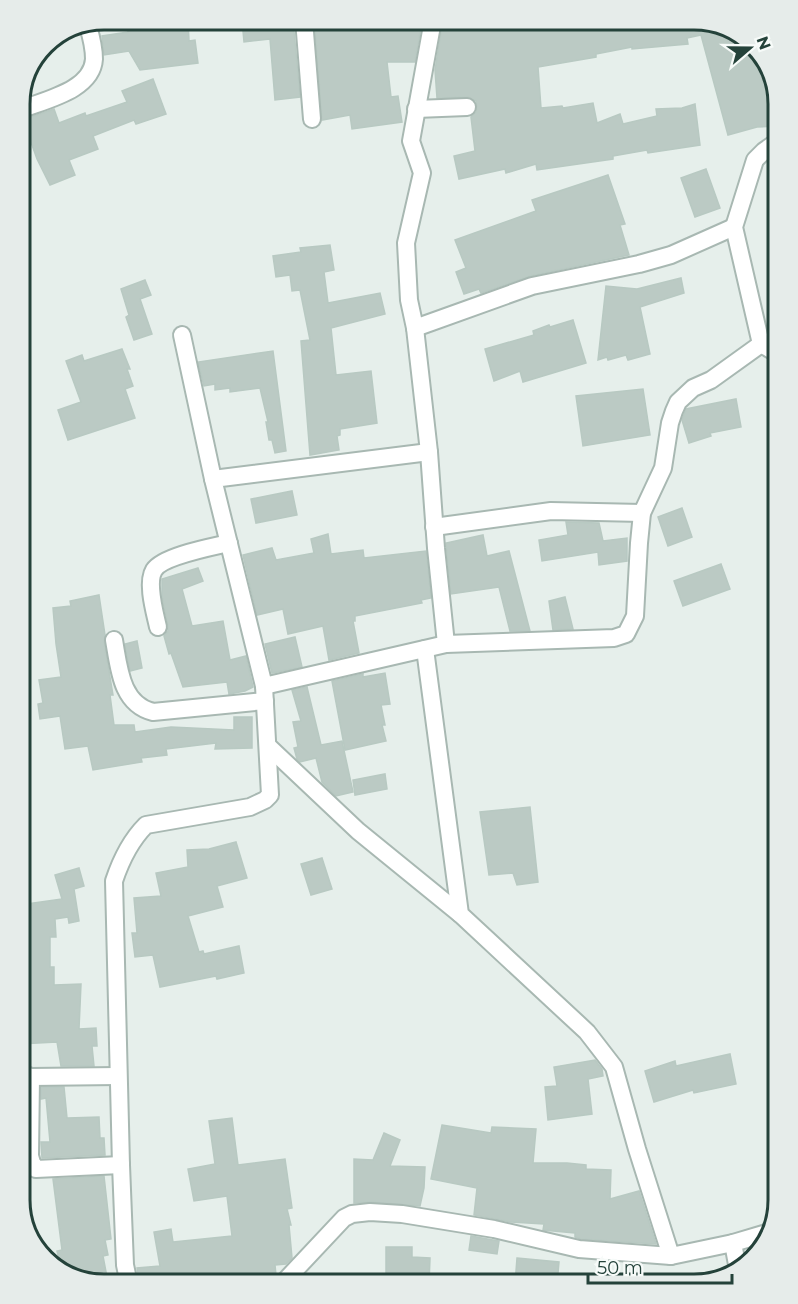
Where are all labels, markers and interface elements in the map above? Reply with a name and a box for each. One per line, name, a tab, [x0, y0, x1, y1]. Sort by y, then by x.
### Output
north arrow	[720, 18, 780, 78]
text: N	[752, 34, 775, 52]
scale bar	[588, 1247, 732, 1285]
text: 50 m	[597, 1257, 643, 1279]

